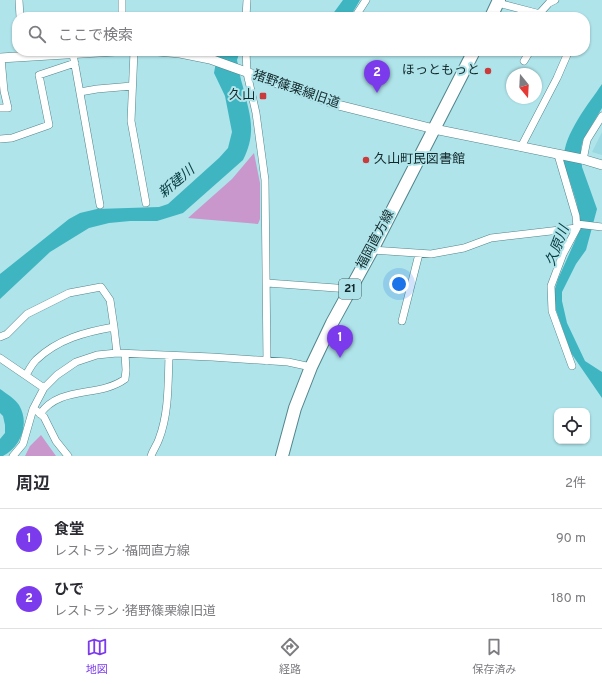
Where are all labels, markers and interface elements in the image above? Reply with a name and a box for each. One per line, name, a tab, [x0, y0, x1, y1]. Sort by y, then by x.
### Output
search box	[12, 12, 590, 56]
icon: search	[26, 23, 48, 45]
text: ここで検索	[58, 27, 133, 46]
pin: 2	[364, 60, 390, 93]
place label: ほっともっと	[402, 63, 480, 79]
marker: ほっともっと	[483, 66, 493, 76]
street label: 猪野篠栗線旧道	[250, 67, 342, 112]
north arrow	[506, 68, 542, 104]
place label: 久山	[229, 87, 255, 104]
marker: 久山	[258, 91, 268, 101]
place label: 久山町民図書館	[374, 151, 465, 168]
marker: 久山町民図書館	[361, 155, 371, 165]
water label: 新建川	[155, 161, 200, 202]
street label: 福岡直方線	[353, 207, 398, 272]
water label: 久原川	[543, 221, 574, 269]
your location	[389, 274, 409, 294]
road number: 21	[339, 279, 361, 299]
pin: 1	[327, 325, 353, 358]
map controls	[554, 408, 590, 444]
button: locate	[554, 408, 590, 444]
text: 周辺	[16, 474, 50, 496]
text: 2件	[565, 476, 586, 492]
text: 食堂	[54, 521, 84, 540]
text: 1	[26, 531, 32, 547]
text: 90 m	[556, 531, 586, 547]
text: レストラン · 福岡直方線	[54, 544, 190, 560]
text: ひで	[54, 581, 84, 600]
text: 2	[25, 591, 33, 607]
text: 180 m	[551, 591, 586, 607]
text: レストラン · 猪野篠栗線旧道	[54, 604, 216, 620]
tab: 地図	[86, 636, 108, 677]
tab: 経路	[279, 636, 301, 677]
tab: 保存済み	[472, 636, 516, 677]

